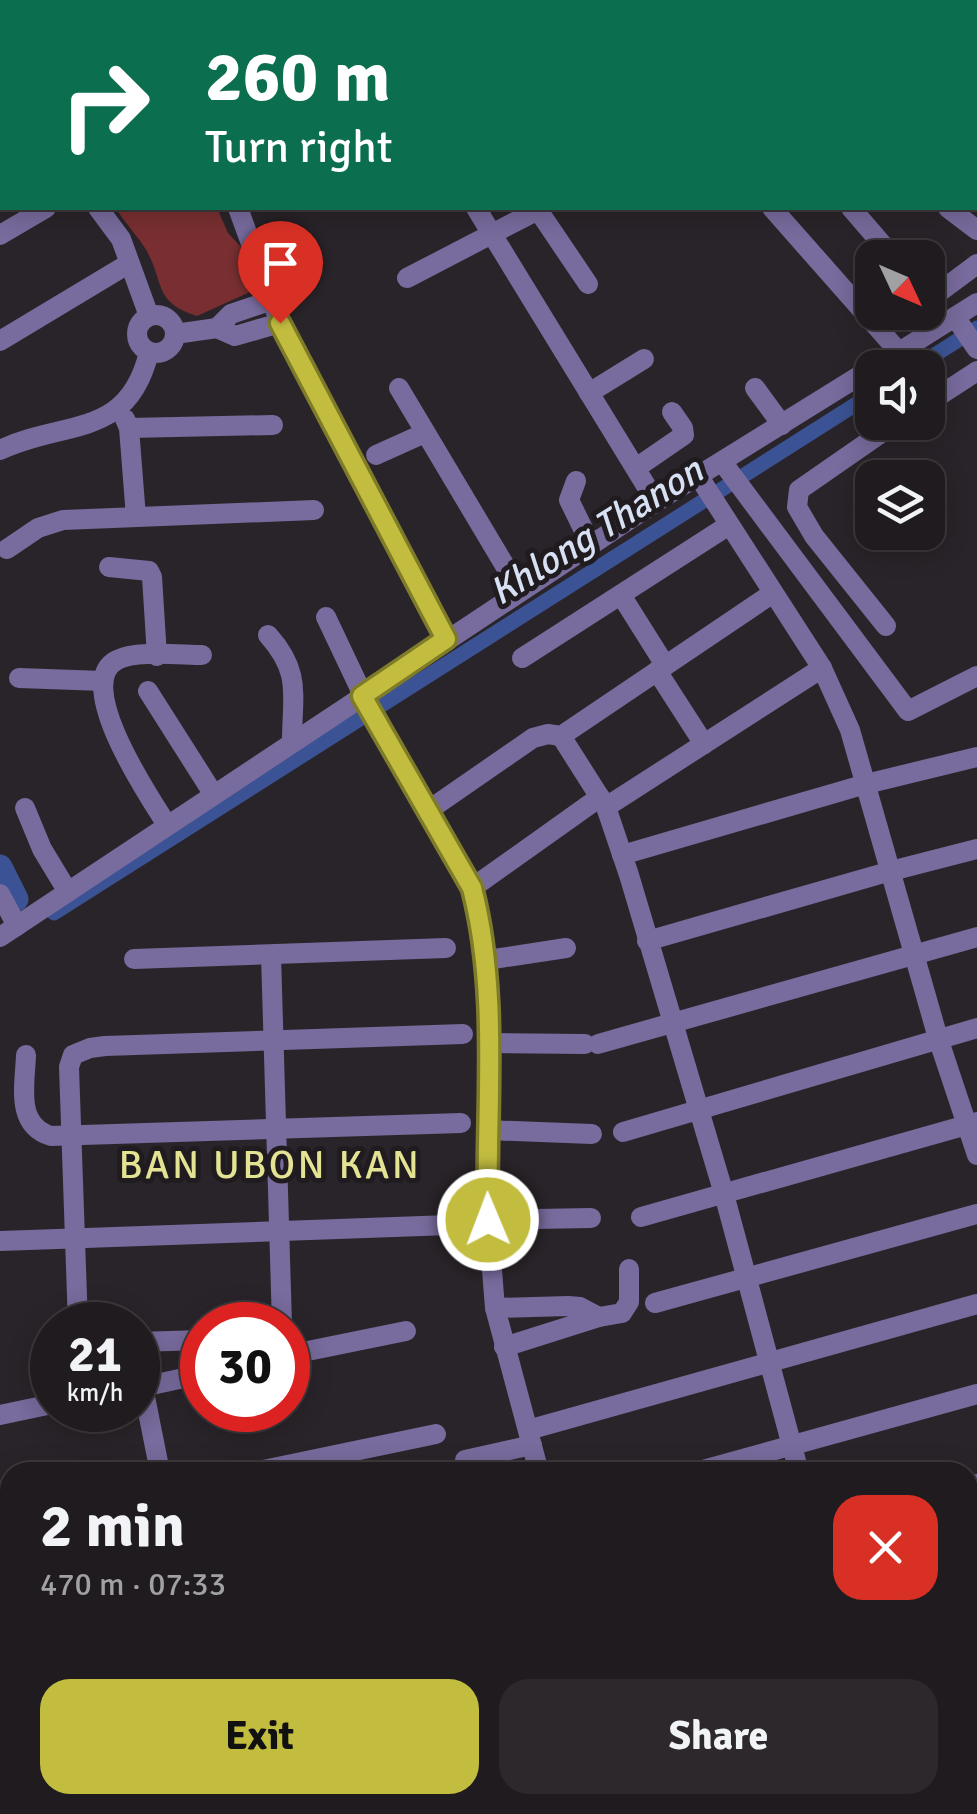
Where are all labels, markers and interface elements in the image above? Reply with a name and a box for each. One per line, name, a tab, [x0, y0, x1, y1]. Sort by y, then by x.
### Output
text: 260 m	[205, 34, 390, 120]
icon: right	[40, 40, 170, 170]
text: Turn right	[205, 120, 393, 175]
pin	[238, 221, 323, 324]
icon: arrive	[253, 236, 308, 291]
north arrow	[855, 240, 945, 330]
map controls	[855, 240, 945, 550]
button: sound	[855, 350, 945, 440]
water label: Khlong Thanon	[481, 446, 713, 615]
button: layers	[855, 460, 945, 550]
district label: BAN UBON KAN	[118, 1140, 422, 1190]
position arrow	[436, 1168, 540, 1272]
speed limit sign: 30	[180, 1302, 310, 1432]
text: 21	[68, 1324, 122, 1386]
text: km/h	[67, 1377, 123, 1408]
text: 2 min	[40, 1490, 185, 1564]
button: close	[833, 1495, 938, 1600]
text: 470 m · 07:33	[40, 1565, 226, 1604]
button: Exit	[40, 1679, 479, 1794]
button: Share	[499, 1679, 938, 1794]

